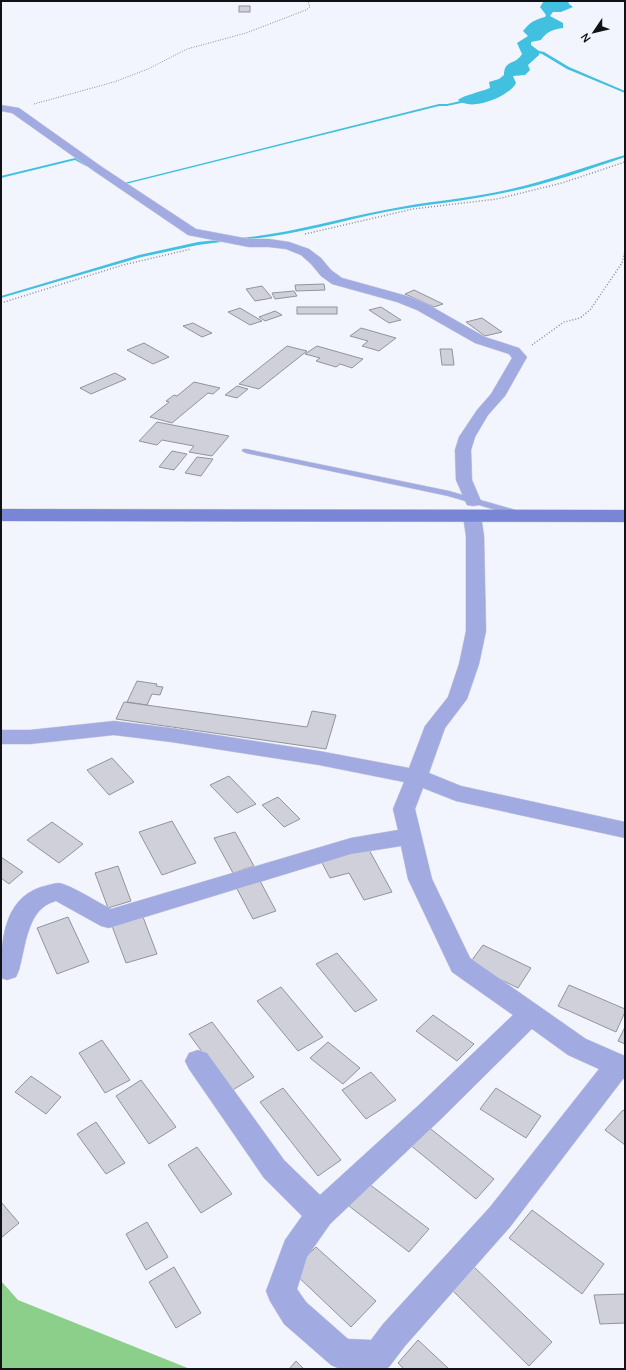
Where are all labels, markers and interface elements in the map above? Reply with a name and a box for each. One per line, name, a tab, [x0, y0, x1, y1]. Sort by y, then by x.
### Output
north arrow	[574, 12, 614, 52]
text: N	[577, 30, 594, 46]

